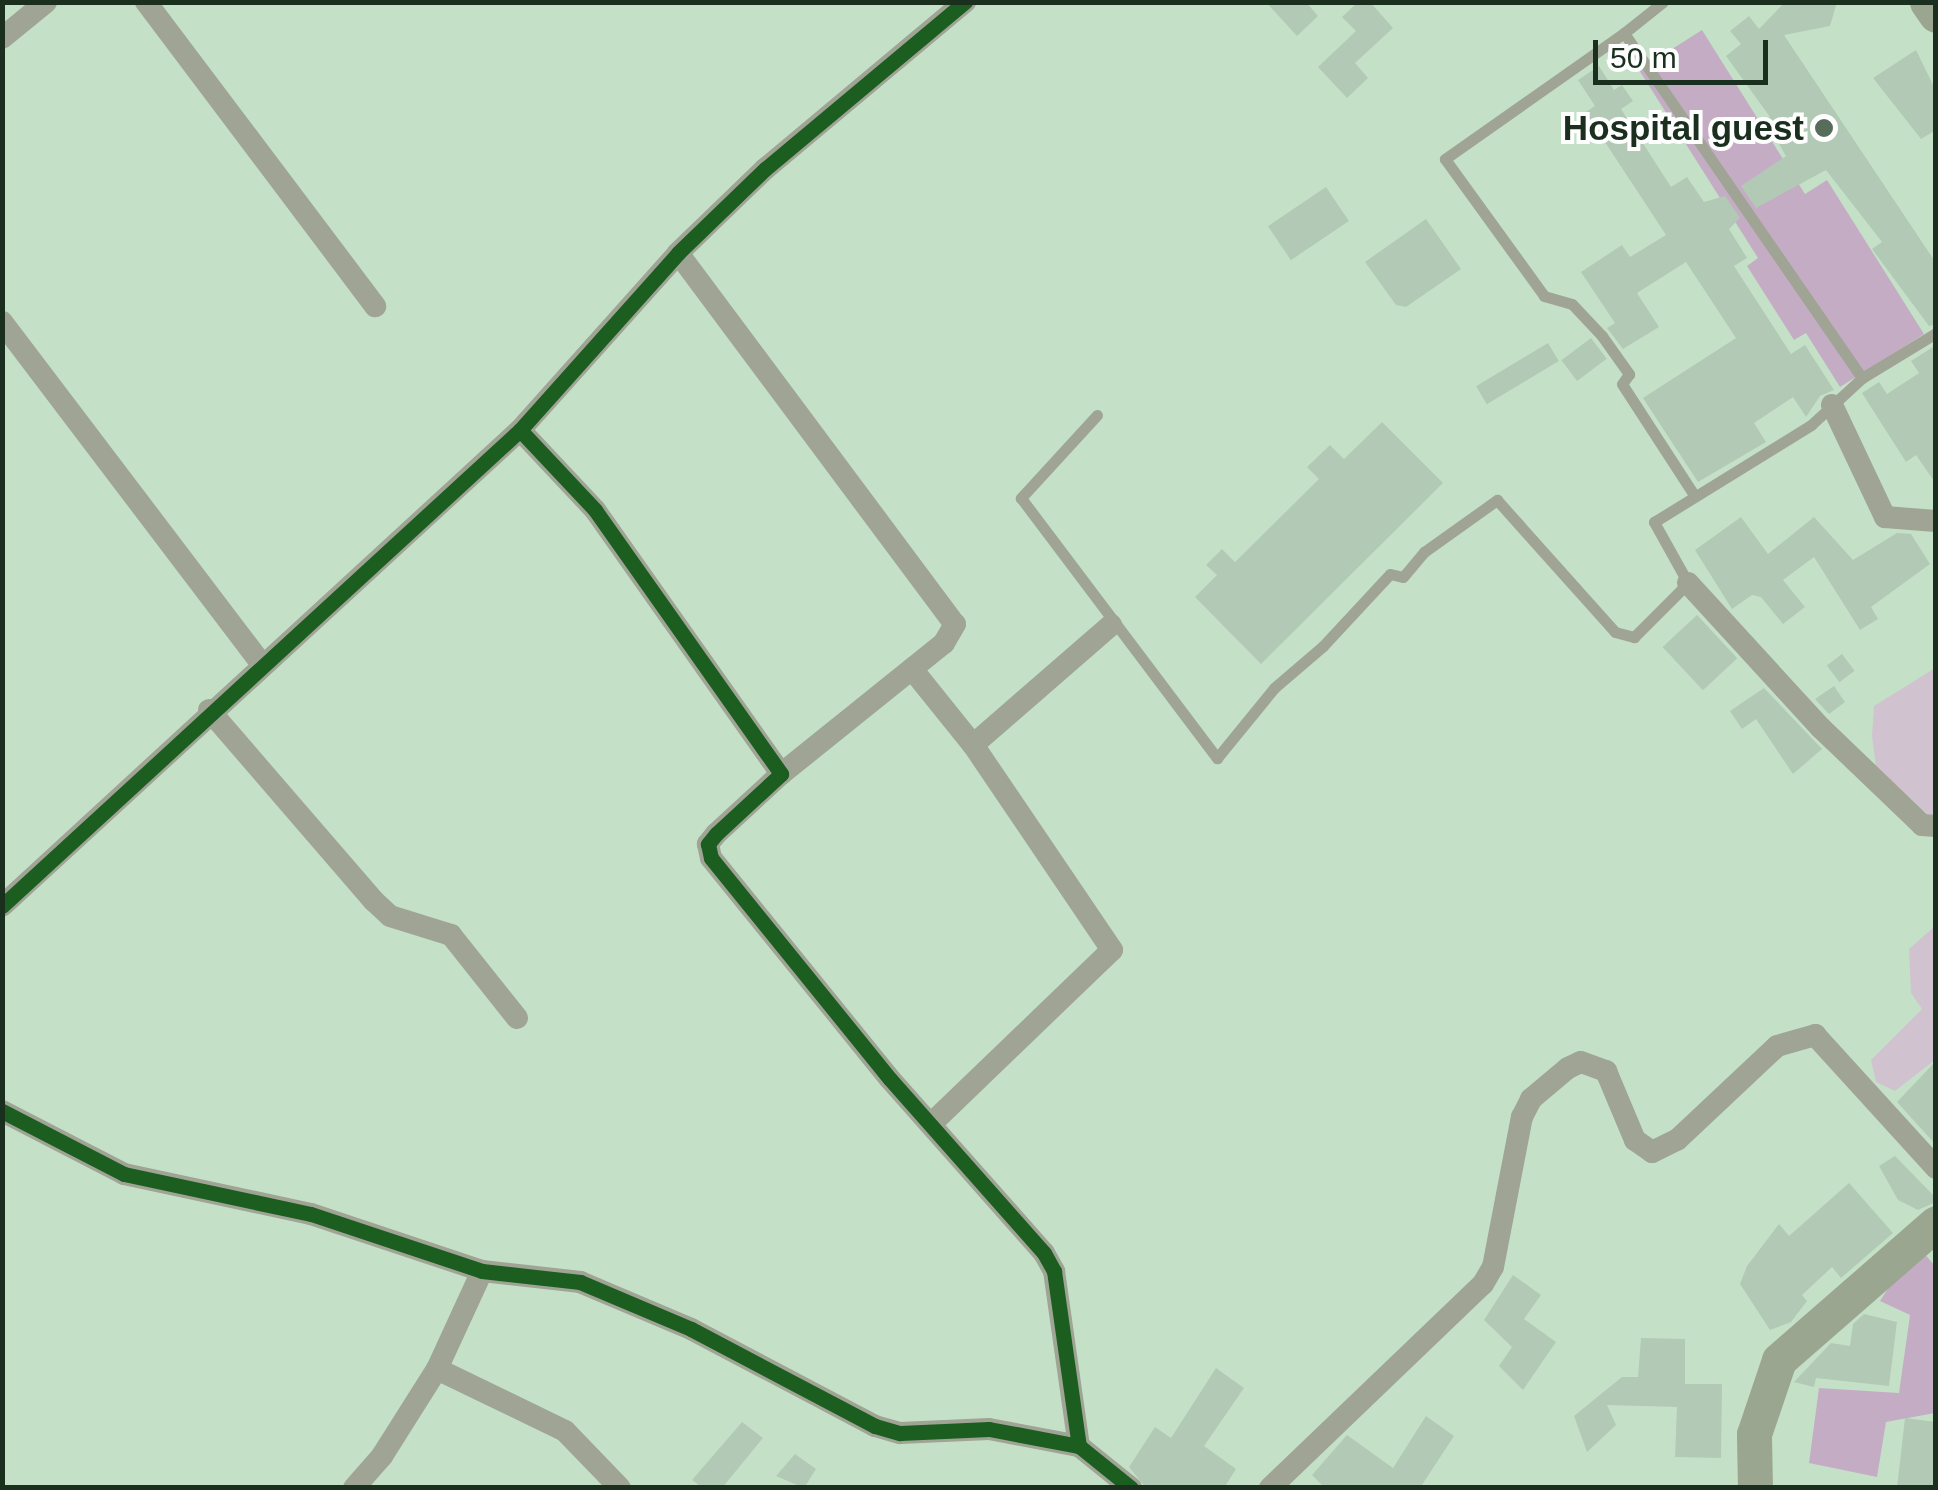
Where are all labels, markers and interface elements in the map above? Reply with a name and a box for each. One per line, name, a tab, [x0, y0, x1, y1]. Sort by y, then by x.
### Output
scale bar	[1598, 20, 1773, 82]
text: 50 m	[1610, 41, 1677, 74]
place label: Hospital guest	[1563, 107, 1804, 149]
marker: Hospital guest	[1813, 117, 1835, 139]

